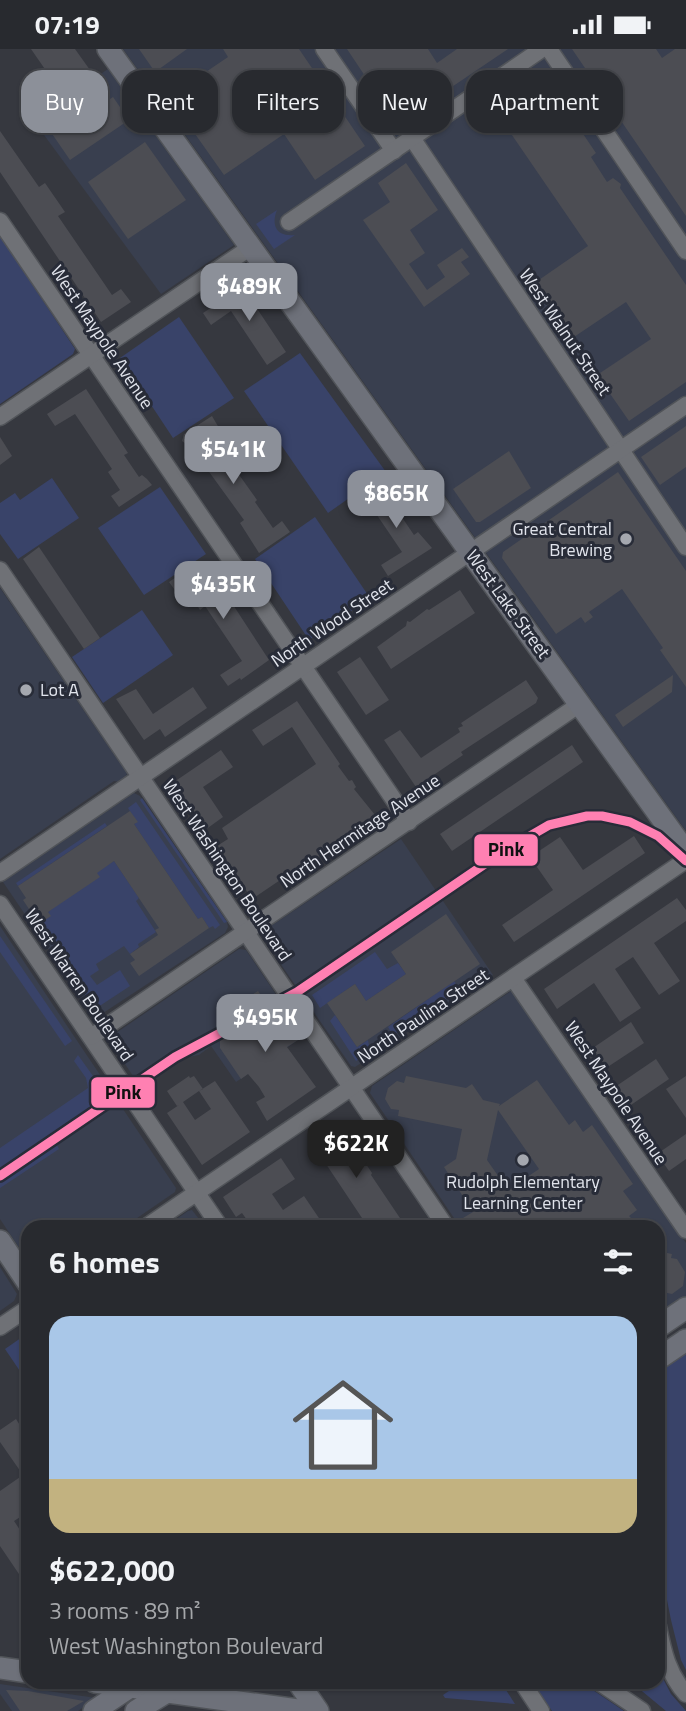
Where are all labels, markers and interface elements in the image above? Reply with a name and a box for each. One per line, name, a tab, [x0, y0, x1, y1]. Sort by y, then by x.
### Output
text: 07:19	[35, 5, 100, 44]
chip: Buy	[21, 70, 108, 133]
chip: Rent	[122, 70, 218, 133]
chip: Filters	[232, 70, 344, 133]
chip: New	[358, 70, 452, 133]
chip: Apartment	[466, 70, 623, 133]
street label: West Maypole Avenue	[44, 259, 161, 414]
street label: West Walnut Street	[513, 263, 618, 401]
pin: $489K	[200, 264, 298, 323]
text: $489K	[216, 268, 282, 303]
pin: $541K	[184, 427, 282, 486]
text: $541K	[200, 431, 266, 466]
pin: $865K	[347, 470, 445, 530]
text: $865K	[363, 475, 429, 510]
place label: Great Central Brewing	[512, 515, 612, 563]
marker: Great Central Brewing	[618, 531, 634, 547]
street label: West Lake Street	[460, 544, 558, 664]
pin: $435K	[174, 561, 272, 621]
text: $435K	[190, 566, 256, 601]
street label: North Wood Street	[265, 571, 399, 674]
place label: Lot A	[40, 676, 79, 703]
marker: Lot A	[18, 682, 34, 698]
street label: North Hermitage Avenue	[274, 767, 445, 894]
street label: West Washington Boulevard	[156, 773, 299, 966]
line badge: Pink	[473, 833, 539, 867]
text: Pink	[488, 834, 524, 863]
street label: West Warren Boulevard	[18, 903, 141, 1067]
street label: North Paulina Street	[351, 961, 495, 1070]
pin: $495K	[216, 995, 314, 1054]
text: $495K	[232, 999, 298, 1034]
street label: West Maypole Avenue	[558, 1015, 675, 1170]
line badge: Pink	[90, 1076, 156, 1109]
text: Pink	[105, 1077, 141, 1106]
pin: $622K	[307, 1121, 405, 1180]
text: $622K	[323, 1125, 389, 1160]
marker: Rudolph Elementary Learning Center	[515, 1152, 531, 1168]
place label: Rudolph Elementary Learning Center	[446, 1168, 600, 1216]
text: 6 homes	[49, 1239, 160, 1285]
icon: filters	[599, 1243, 637, 1281]
icon: home	[280, 1362, 406, 1488]
text: $622,000	[49, 1547, 175, 1593]
text: 3 rooms · 89 m²	[49, 1593, 200, 1628]
text: West Washington Boulevard	[49, 1628, 323, 1663]

